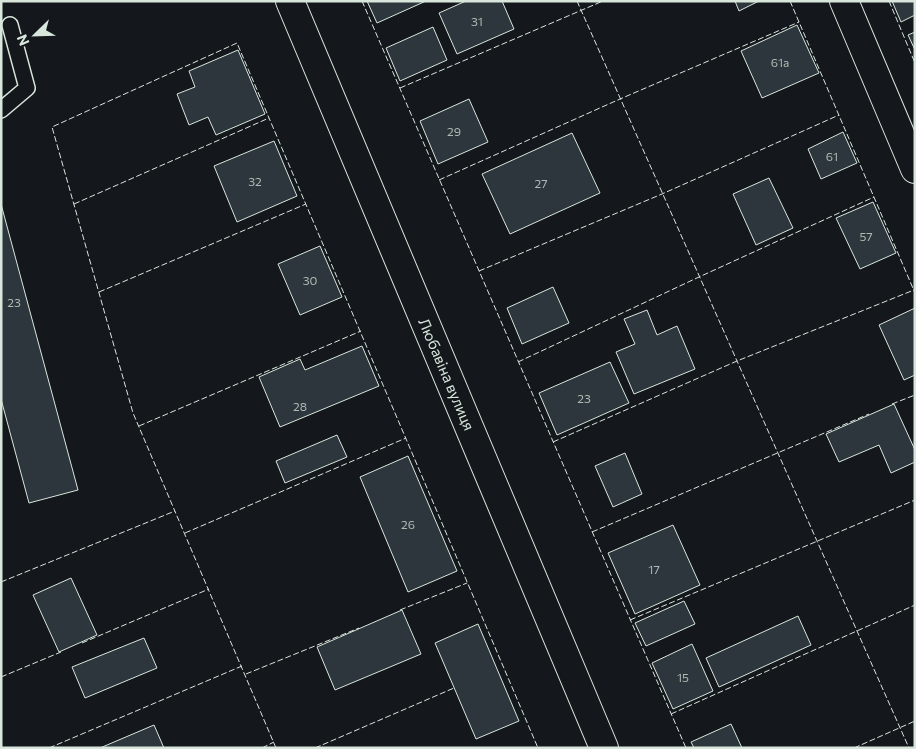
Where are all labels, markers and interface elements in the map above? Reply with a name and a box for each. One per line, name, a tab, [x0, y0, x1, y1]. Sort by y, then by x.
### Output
north arrow	[10, 10, 60, 60]
house number: 31	[471, 14, 483, 28]
text: N	[13, 32, 32, 48]
house number: 61а	[771, 55, 789, 69]
house number: 29	[447, 124, 461, 138]
house number: 61	[826, 149, 838, 163]
house number: 32	[248, 174, 262, 188]
house number: 27	[535, 176, 547, 190]
house number: 57	[859, 229, 873, 243]
house number: 30	[303, 273, 318, 287]
house number: 23	[7, 295, 21, 309]
street label: Любавіна вулиця	[415, 315, 479, 433]
house number: 23	[577, 391, 591, 405]
house number: 28	[293, 399, 307, 413]
house number: 26	[401, 517, 415, 531]
house number: 17	[648, 562, 660, 576]
house number: 15	[677, 670, 689, 684]

